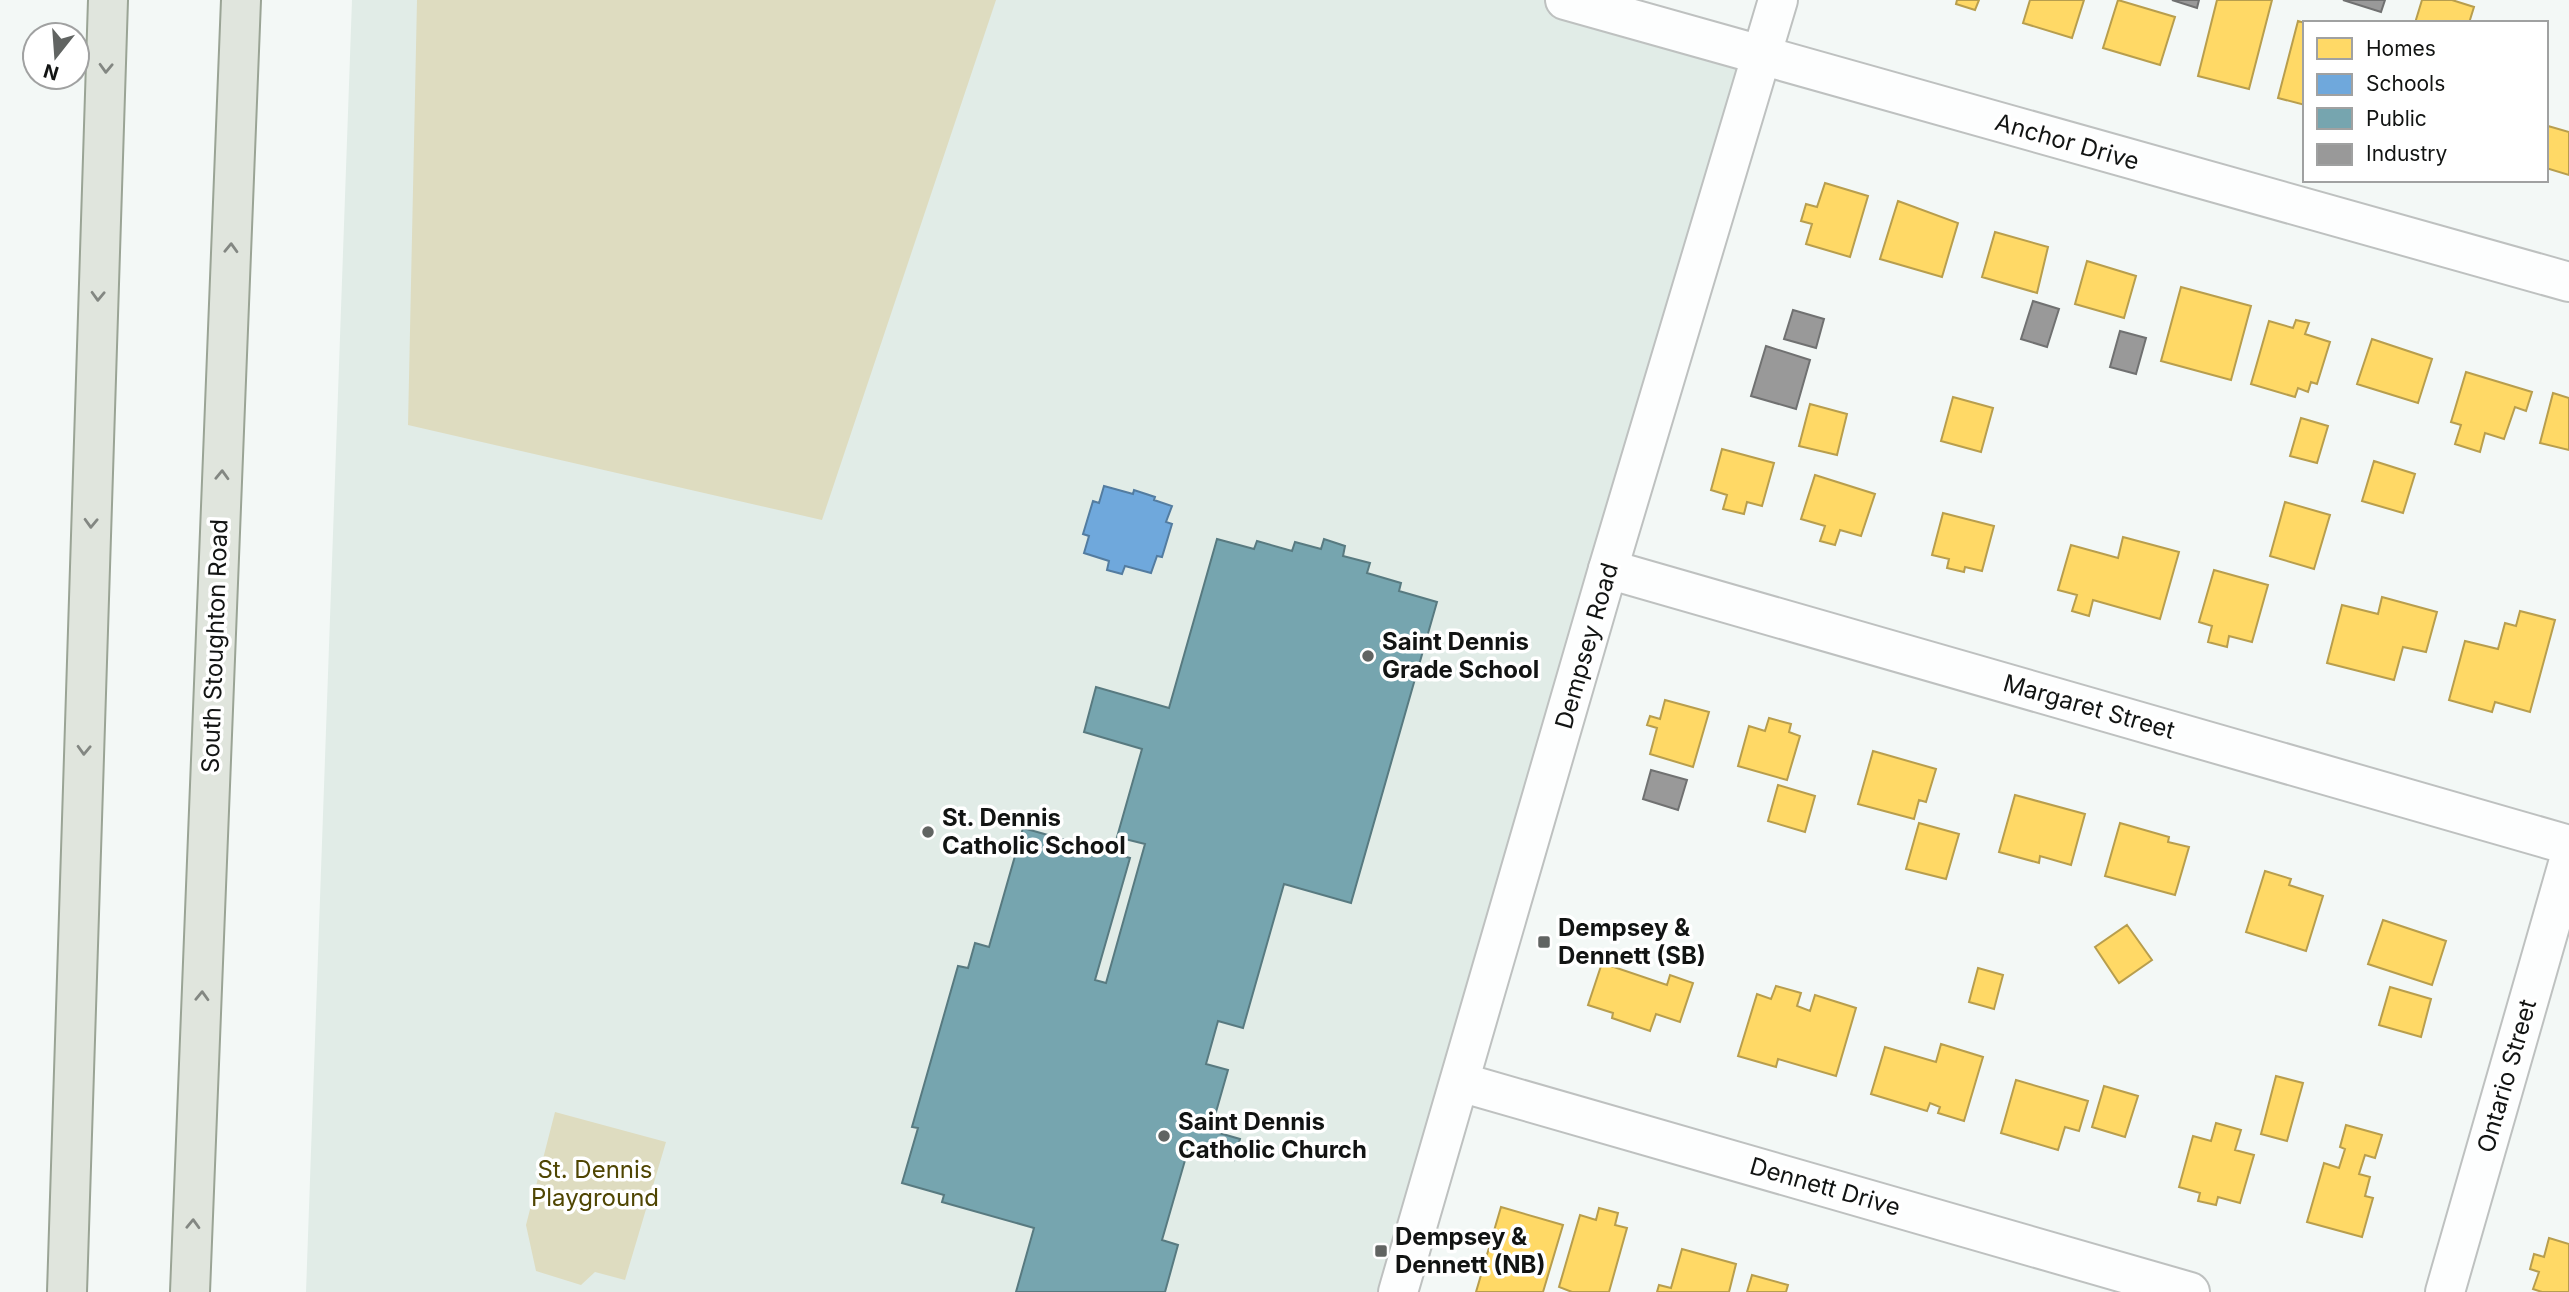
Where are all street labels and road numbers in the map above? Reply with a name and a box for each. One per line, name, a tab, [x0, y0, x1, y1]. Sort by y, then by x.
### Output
street label: Anchor Drive	[1992, 107, 2142, 176]
street label: South Stoughton Road	[196, 518, 233, 773]
street label: Dempsey Road	[1549, 560, 1624, 732]
street label: Margaret Street	[2000, 668, 2178, 745]
street label: Ontario Street	[2471, 996, 2542, 1156]
street label: Dennett Drive	[1747, 1151, 1904, 1222]

